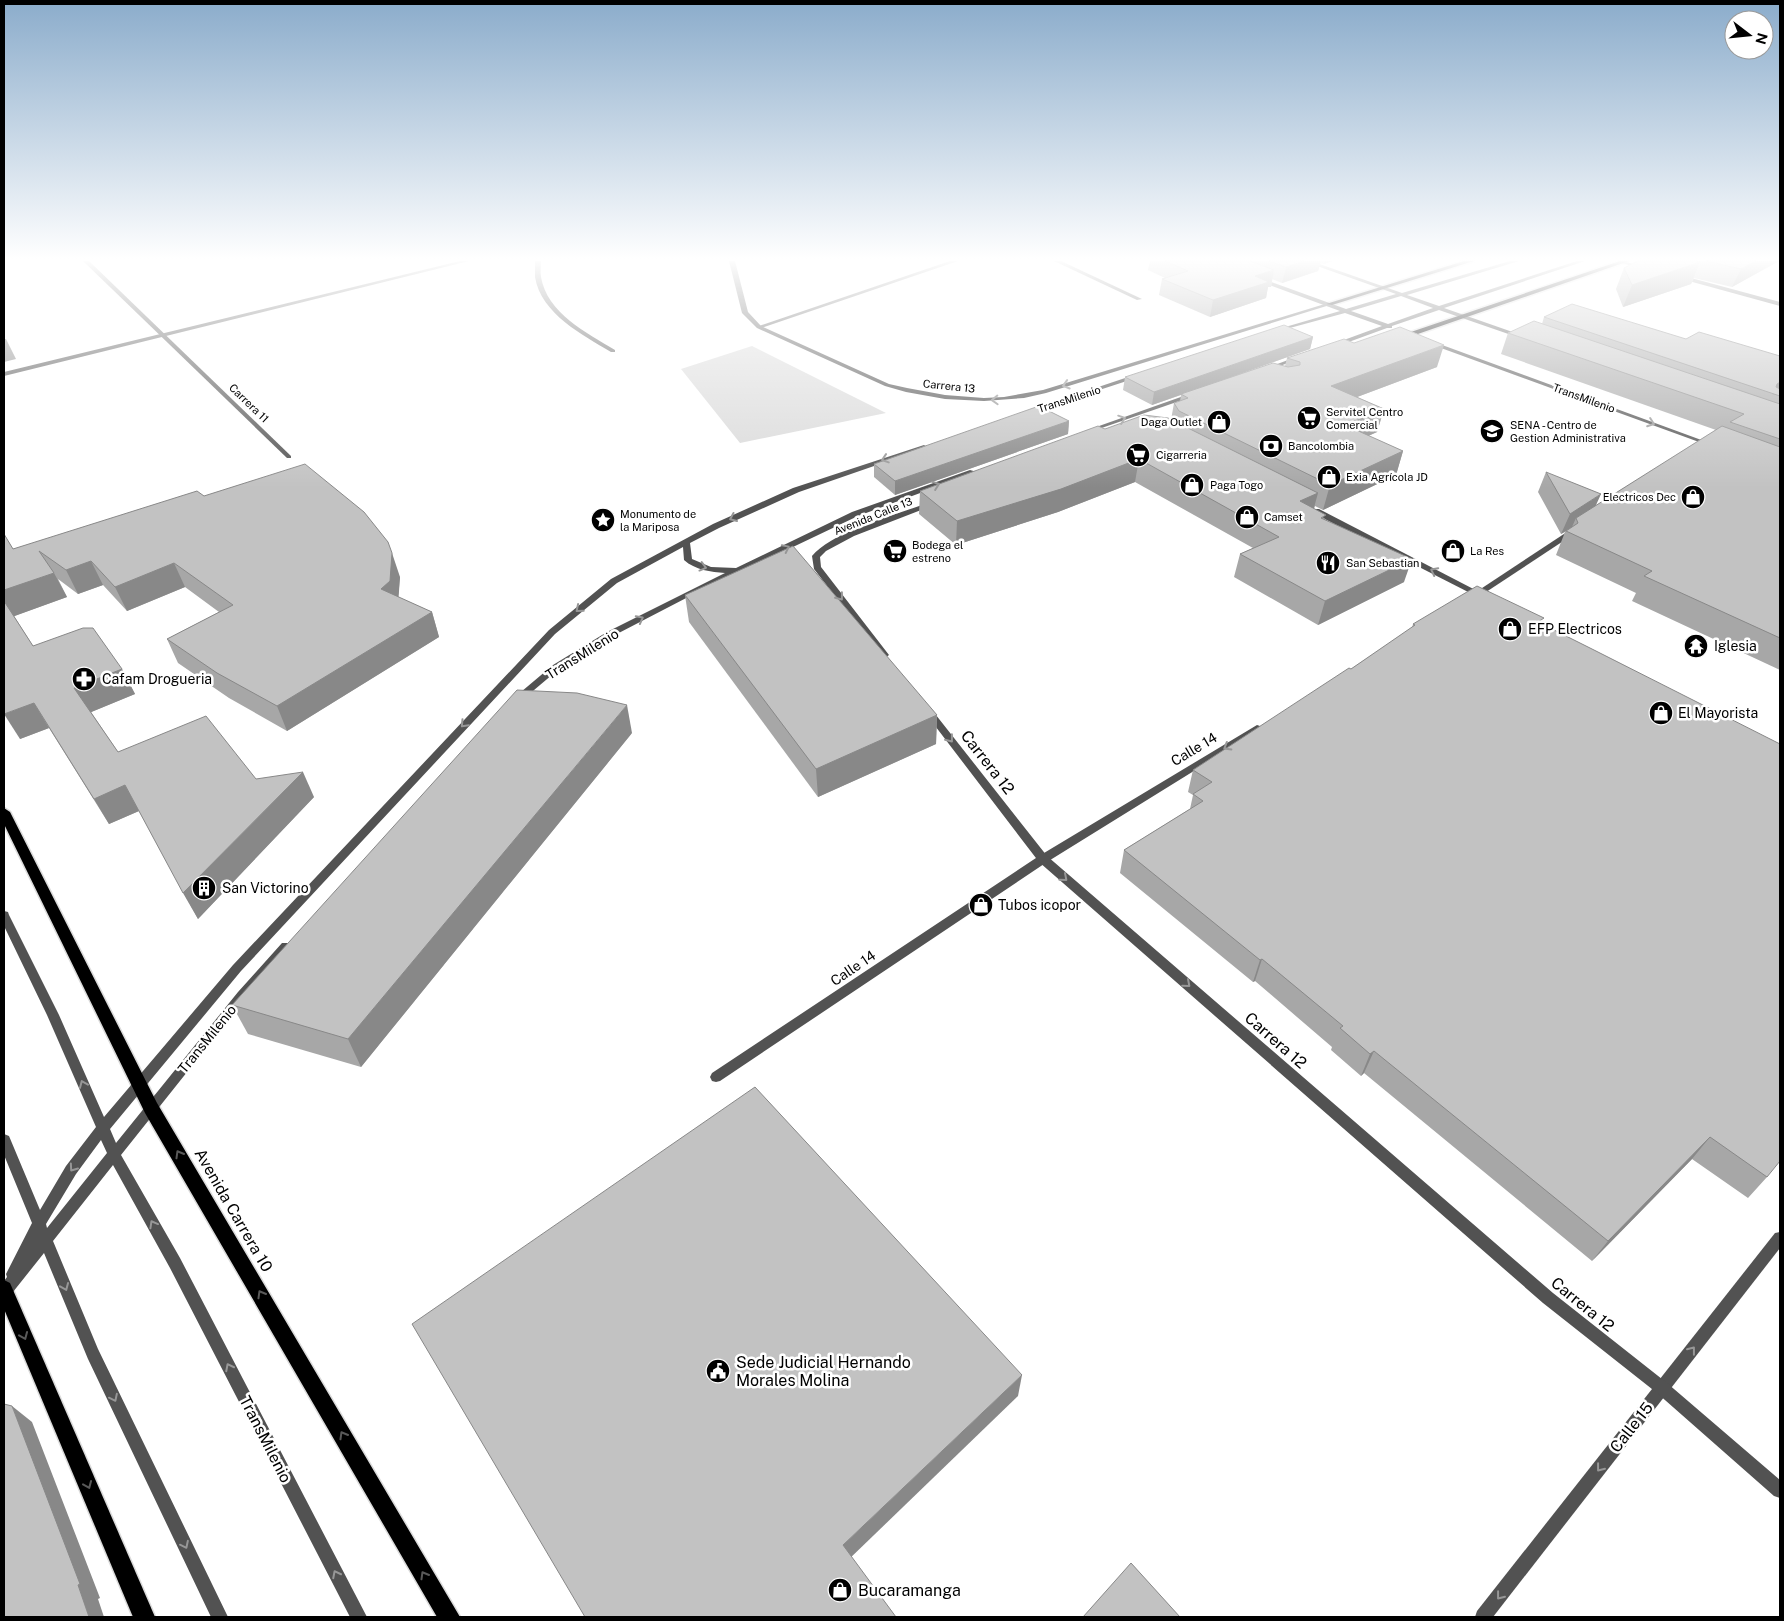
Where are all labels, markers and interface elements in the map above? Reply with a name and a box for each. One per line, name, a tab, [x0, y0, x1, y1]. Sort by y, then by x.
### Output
north arrow	[1724, 10, 1774, 60]
text: N	[1752, 31, 1771, 46]
street label: Carrera 13	[922, 377, 976, 395]
one-way arrow	[1062, 380, 1071, 390]
street label: Carrera 11	[227, 381, 271, 425]
street label: TransMilenio	[1551, 381, 1617, 415]
street label: TransMilenio	[1036, 383, 1102, 415]
one-way arrow	[991, 394, 999, 405]
supermarket icon: Servitel Centro Comercial	[1296, 405, 1322, 431]
place label: Servitel Centro Comercial	[1326, 406, 1403, 431]
shop icon: Daga Outlet	[1206, 409, 1232, 435]
one-way arrow	[1117, 415, 1126, 425]
place label: Daga Outlet	[1141, 416, 1202, 428]
one-way arrow	[1646, 417, 1654, 427]
school or university icon: SENA - Centro de Gestion Administrativa	[1479, 418, 1505, 444]
place label: SENA - Centro de Gestion Administrativa	[1510, 419, 1626, 444]
bank icon: Bancolombia	[1258, 433, 1284, 459]
place label: Bancolombia	[1288, 440, 1354, 452]
supermarket icon: Cigarreria	[1125, 442, 1151, 468]
place label: Cigarreria	[1156, 449, 1207, 461]
one-way arrow	[881, 454, 890, 464]
shop icon: Exia Agrícola JD	[1316, 464, 1342, 490]
place label: Exia Agrícola JD	[1346, 471, 1428, 483]
shop icon: Paga Togo	[1179, 472, 1205, 498]
place label: Paga Togo	[1210, 479, 1263, 491]
one-way arrow	[931, 481, 939, 491]
shop icon: Electricos Dec	[1680, 484, 1706, 510]
place label: Electricos Dec	[1603, 491, 1676, 503]
street label: Avenida Calle 13	[832, 495, 914, 537]
shop icon: Camset	[1234, 504, 1260, 530]
place icon: Monumento de la Mariposa	[590, 507, 616, 533]
place label: Monumento de la Mariposa	[620, 508, 696, 533]
one-way arrow	[729, 511, 738, 522]
place label: Camset	[1264, 511, 1303, 523]
supermarket icon: Bodega el estreno	[882, 538, 908, 564]
shop icon: La Res	[1440, 538, 1466, 564]
place label: Bodega el estreno	[912, 539, 963, 564]
one-way arrow	[781, 543, 790, 554]
place label: La Res	[1470, 545, 1504, 557]
restaurant icon: San Sebastian	[1315, 550, 1341, 576]
place label: San Sebastian	[1346, 557, 1419, 569]
one-way arrow	[699, 561, 708, 572]
one-way arrow	[1430, 567, 1439, 578]
one-way arrow	[834, 591, 843, 601]
one-way arrow	[576, 604, 585, 613]
one-way arrow	[635, 615, 644, 625]
shop icon: EFP Electricos	[1497, 616, 1523, 642]
place label: EFP Electricos	[1528, 621, 1622, 637]
street label: TransMilenio	[543, 625, 622, 683]
temple icon: Iglesia	[1683, 633, 1709, 659]
place label: Iglesia	[1714, 638, 1757, 654]
pharmacy icon: Cafam Drogueria	[71, 666, 97, 692]
place label: Cafam Drogueria	[102, 671, 212, 687]
shop icon: El Mayorista	[1648, 700, 1674, 726]
place label: El Mayorista	[1678, 705, 1758, 721]
one-way arrow	[461, 718, 470, 727]
street label: Carrera 12	[957, 727, 1018, 798]
street label: Calle 14	[1168, 729, 1220, 769]
one-way arrow	[944, 733, 953, 743]
one-way arrow	[1223, 740, 1232, 750]
one-way arrow	[1059, 872, 1068, 881]
building icon: San Victorino	[191, 875, 217, 901]
place label: San Victorino	[222, 880, 309, 896]
shop icon: Tubos icopor	[968, 892, 994, 918]
place label: Tubos icopor	[998, 897, 1081, 913]
street label: Calle 14	[827, 947, 879, 989]
one-way arrow	[1182, 978, 1191, 987]
street label: TransMilenio	[175, 1002, 239, 1076]
street label: Carrera 12	[1241, 1008, 1311, 1072]
one-way arrow	[78, 1080, 89, 1089]
street label: Avenida Carrera 10	[191, 1145, 277, 1275]
one-way arrow	[175, 1151, 185, 1160]
one-way arrow	[70, 1162, 79, 1172]
one-way arrow	[150, 1220, 160, 1229]
street label: Carrera 12	[1547, 1273, 1618, 1336]
one-way arrow	[58, 1282, 69, 1291]
one-way arrow	[257, 1291, 267, 1300]
one-way arrow	[17, 1331, 28, 1340]
one-way arrow	[1686, 1346, 1695, 1356]
place label: Sede Judicial Hernando Morales Molina	[736, 1353, 911, 1390]
public building icon: Sede Judicial Hernando Morales Molina	[705, 1358, 731, 1384]
one-way arrow	[225, 1364, 235, 1373]
one-way arrow	[108, 1393, 118, 1402]
street label: TransMilenio	[236, 1393, 296, 1486]
street label: Calle 15	[1606, 1398, 1657, 1456]
one-way arrow	[339, 1431, 349, 1440]
one-way arrow	[1597, 1462, 1605, 1471]
one-way arrow	[81, 1480, 92, 1489]
one-way arrow	[179, 1539, 189, 1548]
one-way arrow	[332, 1570, 342, 1579]
one-way arrow	[421, 1572, 431, 1581]
shop icon: Bucaramanga	[827, 1577, 853, 1603]
place label: Bucaramanga	[858, 1581, 961, 1600]
one-way arrow	[1497, 1590, 1505, 1599]

